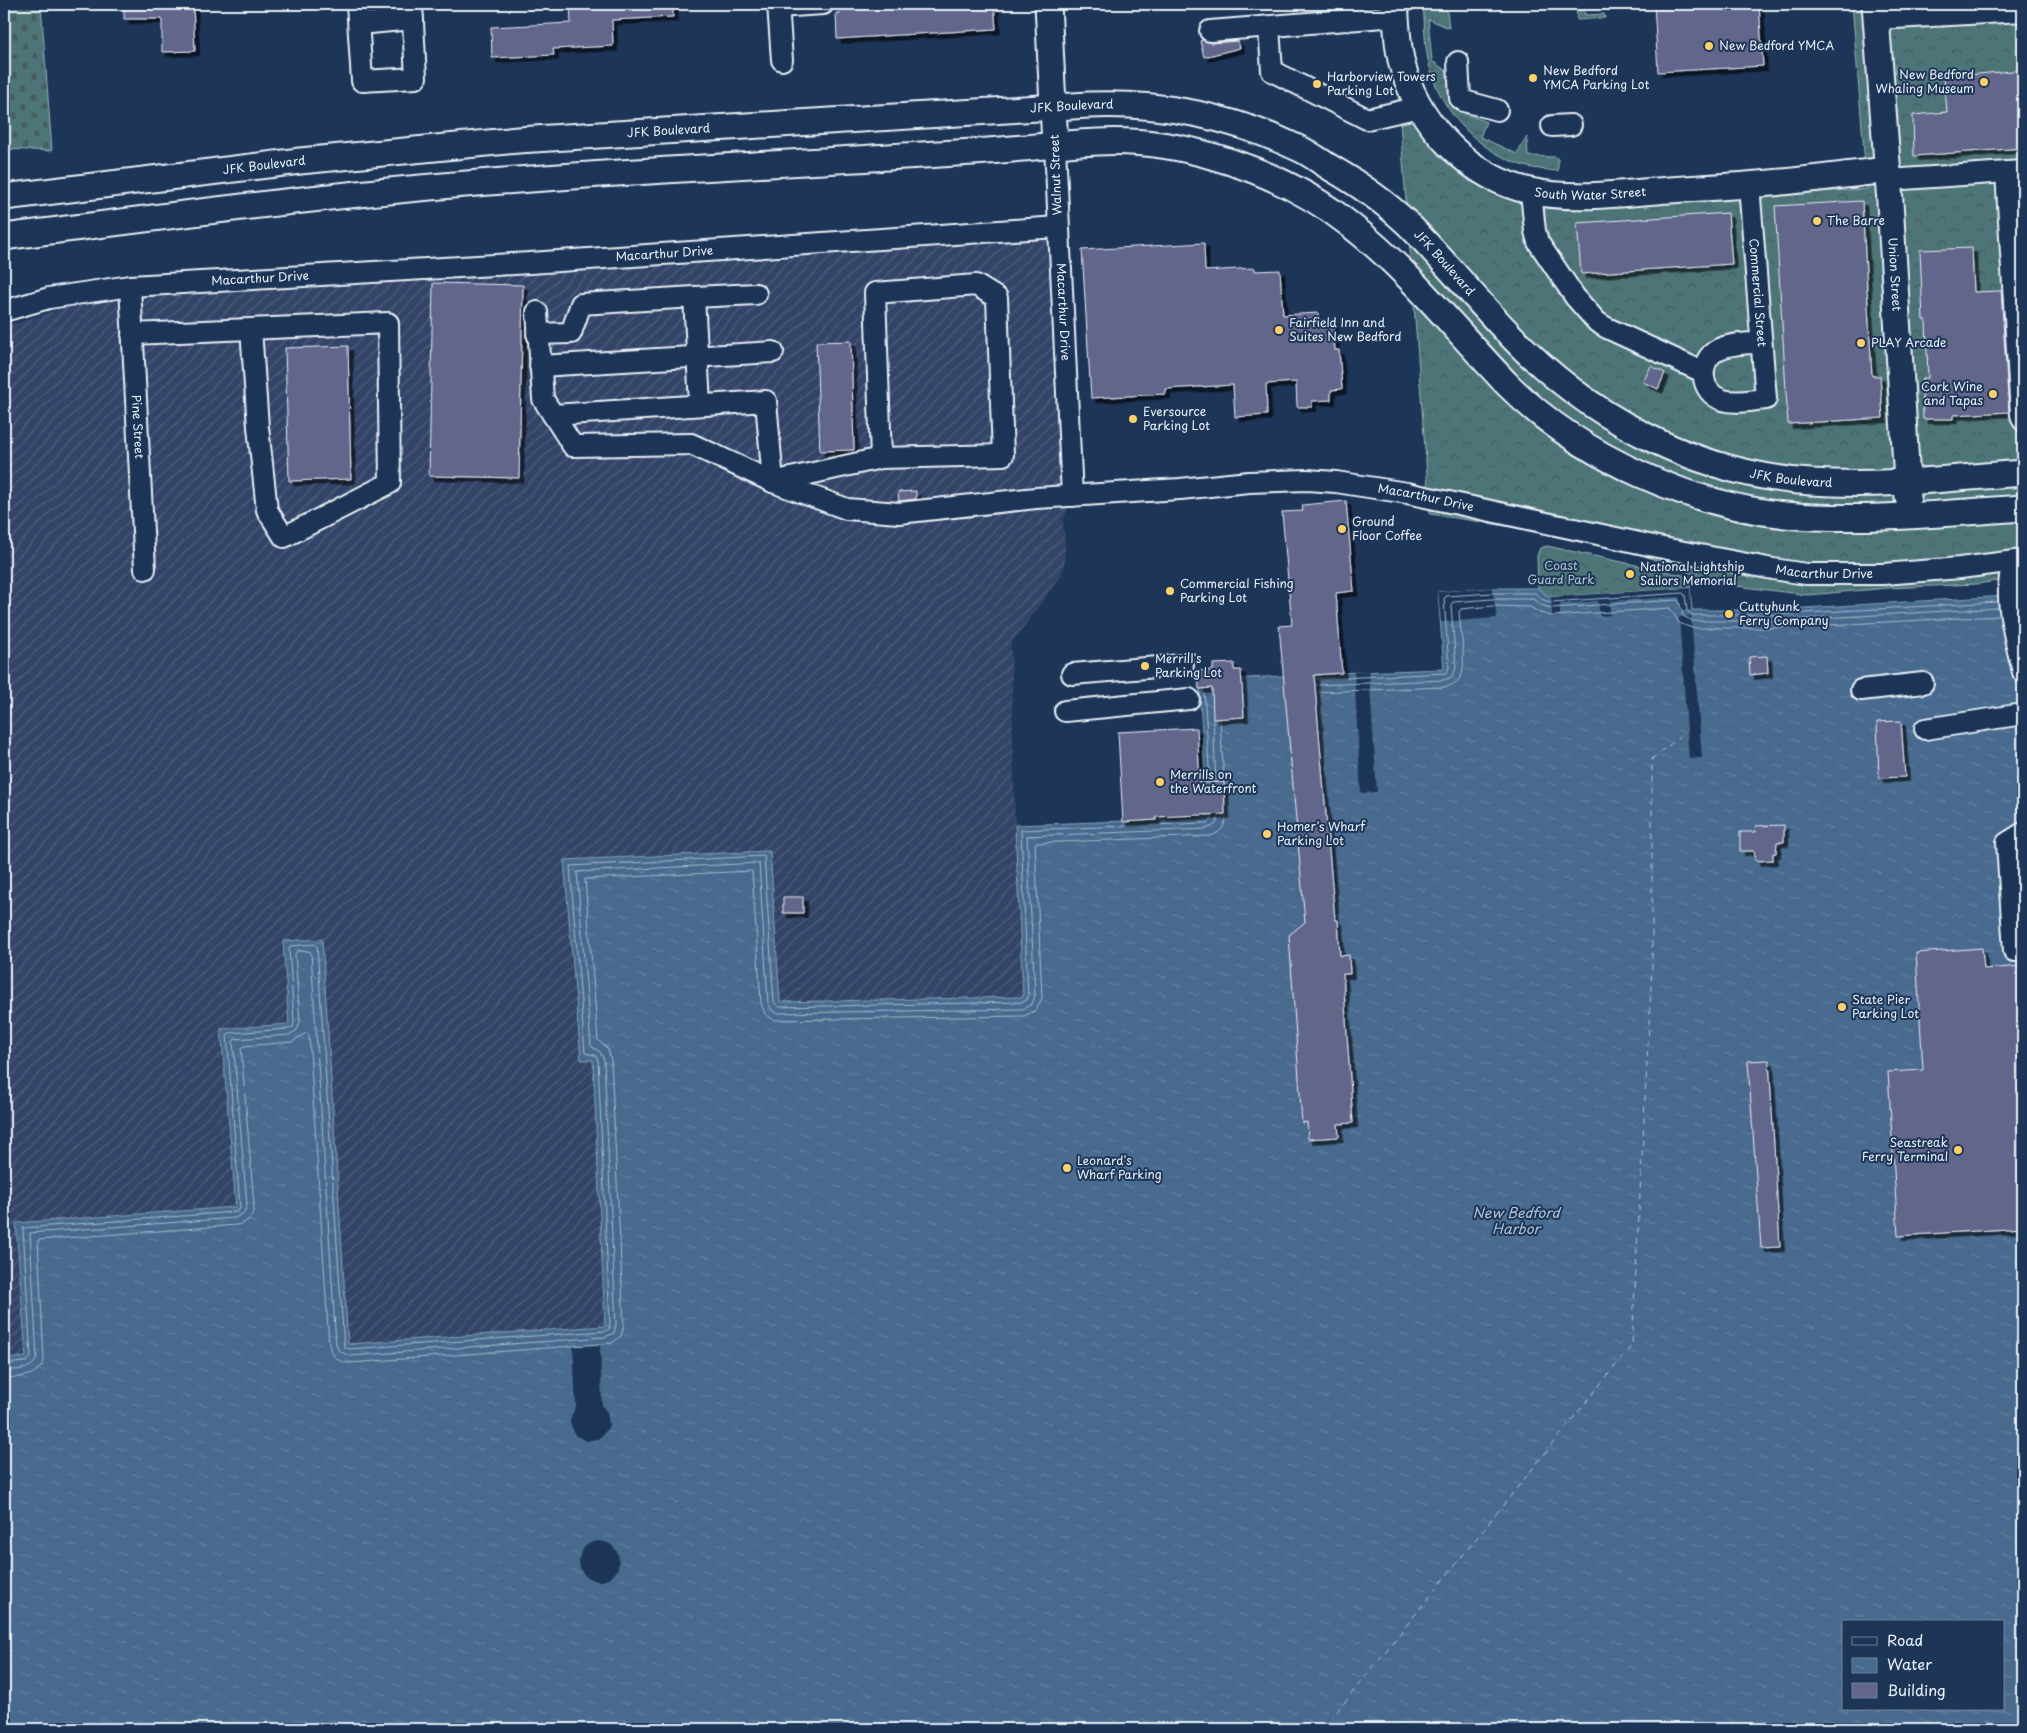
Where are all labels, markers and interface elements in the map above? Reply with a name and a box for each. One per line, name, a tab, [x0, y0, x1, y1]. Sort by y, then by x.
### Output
place label: New Bedford YMCA	[1719, 36, 1834, 54]
marker: New Bedford YMCA	[1703, 40, 1715, 52]
place label: New Bedford YMCA Parking Lot	[1543, 61, 1649, 93]
place label: New Bedford Whaling Museum	[1876, 65, 1974, 97]
place label: Harborview Towers Parking Lot	[1327, 67, 1436, 99]
marker: New Bedford YMCA Parking Lot	[1527, 72, 1539, 84]
marker: New Bedford Whaling Museum	[1978, 76, 1990, 88]
marker: Harborview Towers Parking Lot	[1311, 78, 1323, 90]
street label: JFK Boulevard	[1030, 95, 1114, 117]
street label: JFK Boulevard	[626, 118, 711, 141]
street label: Walnut Street	[1045, 134, 1065, 216]
street label: JFK Boulevard	[222, 150, 307, 178]
street label: South Water Street	[1533, 182, 1647, 204]
place label: The Barre	[1827, 211, 1885, 229]
marker: The Barre	[1811, 215, 1823, 227]
street label: JFK Boulevard	[1410, 225, 1480, 300]
street label: Union Street	[1884, 237, 1907, 312]
street label: Commercial Street	[1745, 238, 1772, 348]
street label: Macarthur Drive	[615, 241, 714, 265]
street label: Macarthur Drive	[1053, 263, 1075, 361]
street label: Macarthur Drive	[211, 266, 309, 289]
place label: Fairfield Inn and Suites New Bedford	[1289, 313, 1401, 345]
marker: Fairfield Inn and Suites New Bedford	[1273, 324, 1285, 336]
place label: PLAY Arcade	[1871, 333, 1946, 351]
marker: PLAY Arcade	[1855, 337, 1867, 349]
place label: Cork Wine and Tapas	[1921, 377, 1984, 409]
marker: Cork Wine and Tapas	[1987, 388, 1999, 400]
street label: Pine Street	[128, 394, 149, 460]
place label: Eversource Parking Lot	[1143, 402, 1210, 434]
marker: Eversource Parking Lot	[1127, 413, 1139, 425]
street label: JFK Boulevard	[1748, 463, 1833, 491]
street label: Macarthur Drive	[1377, 479, 1476, 515]
place label: Ground Floor Coffee	[1352, 512, 1423, 544]
marker: Ground Floor Coffee	[1336, 523, 1348, 535]
park label: Coast Guard Park	[1527, 556, 1595, 588]
place label: National Lightship Sailors Memorial	[1640, 557, 1745, 589]
street label: Macarthur Drive	[1774, 560, 1873, 582]
marker: National Lightship Sailors Memorial	[1624, 568, 1636, 580]
place label: Commercial Fishing Parking Lot	[1180, 574, 1294, 606]
marker: Commercial Fishing Parking Lot	[1164, 585, 1176, 597]
place label: Cuttyhunk Ferry Company	[1739, 597, 1829, 629]
marker: Cuttyhunk Ferry Company	[1723, 608, 1735, 620]
place label: Merrill's Parking Lot	[1155, 649, 1222, 681]
marker: Merrill's Parking Lot	[1139, 660, 1151, 672]
place label: Merrills on the Waterfront	[1170, 765, 1257, 797]
marker: Merrills on the Waterfront	[1154, 776, 1166, 788]
place label: Homer's Wharf Parking Lot	[1277, 817, 1366, 849]
marker: Homer's Wharf Parking Lot	[1261, 828, 1273, 840]
place label: State Pier Parking Lot	[1852, 990, 1919, 1022]
marker: State Pier Parking Lot	[1836, 1001, 1848, 1013]
place label: Seastreak Ferry Terminal	[1862, 1133, 1948, 1165]
marker: Seastreak Ferry Terminal	[1952, 1144, 1964, 1156]
place label: Leonard's Wharf Parking	[1077, 1151, 1162, 1183]
marker: Leonard's Wharf Parking	[1061, 1162, 1073, 1174]
water label: New Bedford Harbor	[1472, 1202, 1562, 1239]
legend	[1842, 1620, 2004, 1710]
text: Road	[1887, 1628, 1923, 1651]
text: Water	[1887, 1652, 1932, 1675]
text: Building	[1887, 1678, 1946, 1701]

